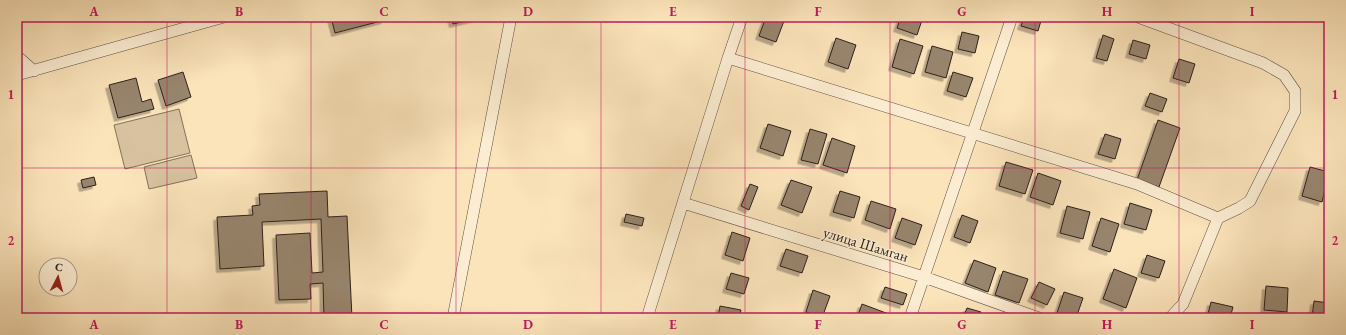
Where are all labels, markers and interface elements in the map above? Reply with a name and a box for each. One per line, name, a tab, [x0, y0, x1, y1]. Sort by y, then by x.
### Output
text: A	[88, 3, 99, 20]
text: B	[235, 3, 243, 20]
text: C	[379, 3, 389, 20]
text: D	[523, 3, 533, 20]
text: E	[669, 3, 677, 20]
text: F	[814, 3, 822, 20]
text: G	[957, 3, 967, 20]
text: H	[1102, 3, 1113, 20]
text: I	[1250, 3, 1255, 20]
text: 1	[8, 86, 15, 103]
text: 1	[1332, 86, 1339, 103]
street label: улица Шамган	[821, 222, 911, 266]
text: 2	[8, 232, 15, 249]
text: 2	[1332, 232, 1339, 249]
north arrow	[38, 257, 78, 297]
text: С	[54, 260, 64, 274]
text: A	[88, 316, 99, 333]
text: B	[235, 316, 243, 333]
text: C	[379, 316, 389, 333]
text: D	[523, 316, 533, 333]
text: E	[669, 316, 677, 333]
text: F	[814, 316, 822, 333]
text: G	[957, 316, 967, 333]
text: H	[1102, 316, 1113, 333]
text: I	[1250, 316, 1255, 333]

